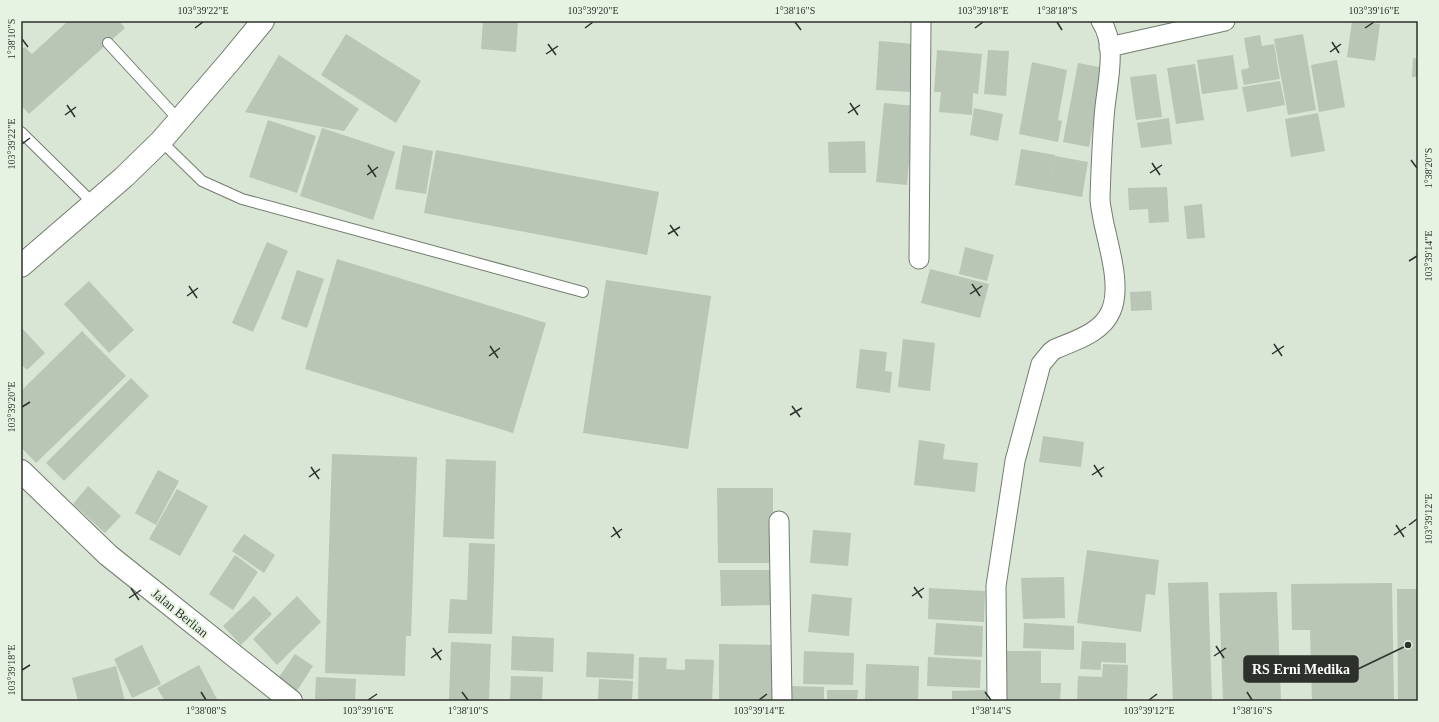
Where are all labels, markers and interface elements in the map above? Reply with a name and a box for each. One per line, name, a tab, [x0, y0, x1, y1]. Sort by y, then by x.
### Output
text: 103°39'22"E	[178, 5, 229, 16]
text: 103°39'20"E	[568, 5, 619, 16]
text: 1°38'16"S	[775, 5, 815, 16]
text: 103°39'18"E	[958, 5, 1009, 16]
text: 1°38'18"S	[1037, 5, 1077, 16]
text: 103°39'16"E	[1349, 5, 1400, 16]
text: 1°38'10"S	[6, 19, 17, 59]
text: 103°39'22"E	[6, 119, 17, 170]
text: 1°38'20"S	[1423, 148, 1434, 188]
text: 103°39'14"E	[1423, 231, 1434, 282]
text: 103°39'20"E	[6, 382, 17, 433]
text: 103°39'12"E	[1423, 494, 1434, 545]
street label: Jalan Berlian	[149, 586, 212, 641]
text: 103°39'18"E	[6, 645, 17, 696]
callout: RS Erni Medika	[1244, 656, 1358, 682]
text: RS Erni Medika	[1252, 662, 1350, 677]
text: 1°38'08"S	[186, 705, 226, 716]
text: 103°39'16"E	[343, 705, 394, 716]
text: 1°38'10"S	[448, 705, 488, 716]
text: 103°39'14"E	[734, 705, 785, 716]
text: 1°38'14"S	[971, 705, 1011, 716]
text: 103°39'12"E	[1124, 705, 1175, 716]
text: 1°38'16"S	[1232, 705, 1272, 716]

